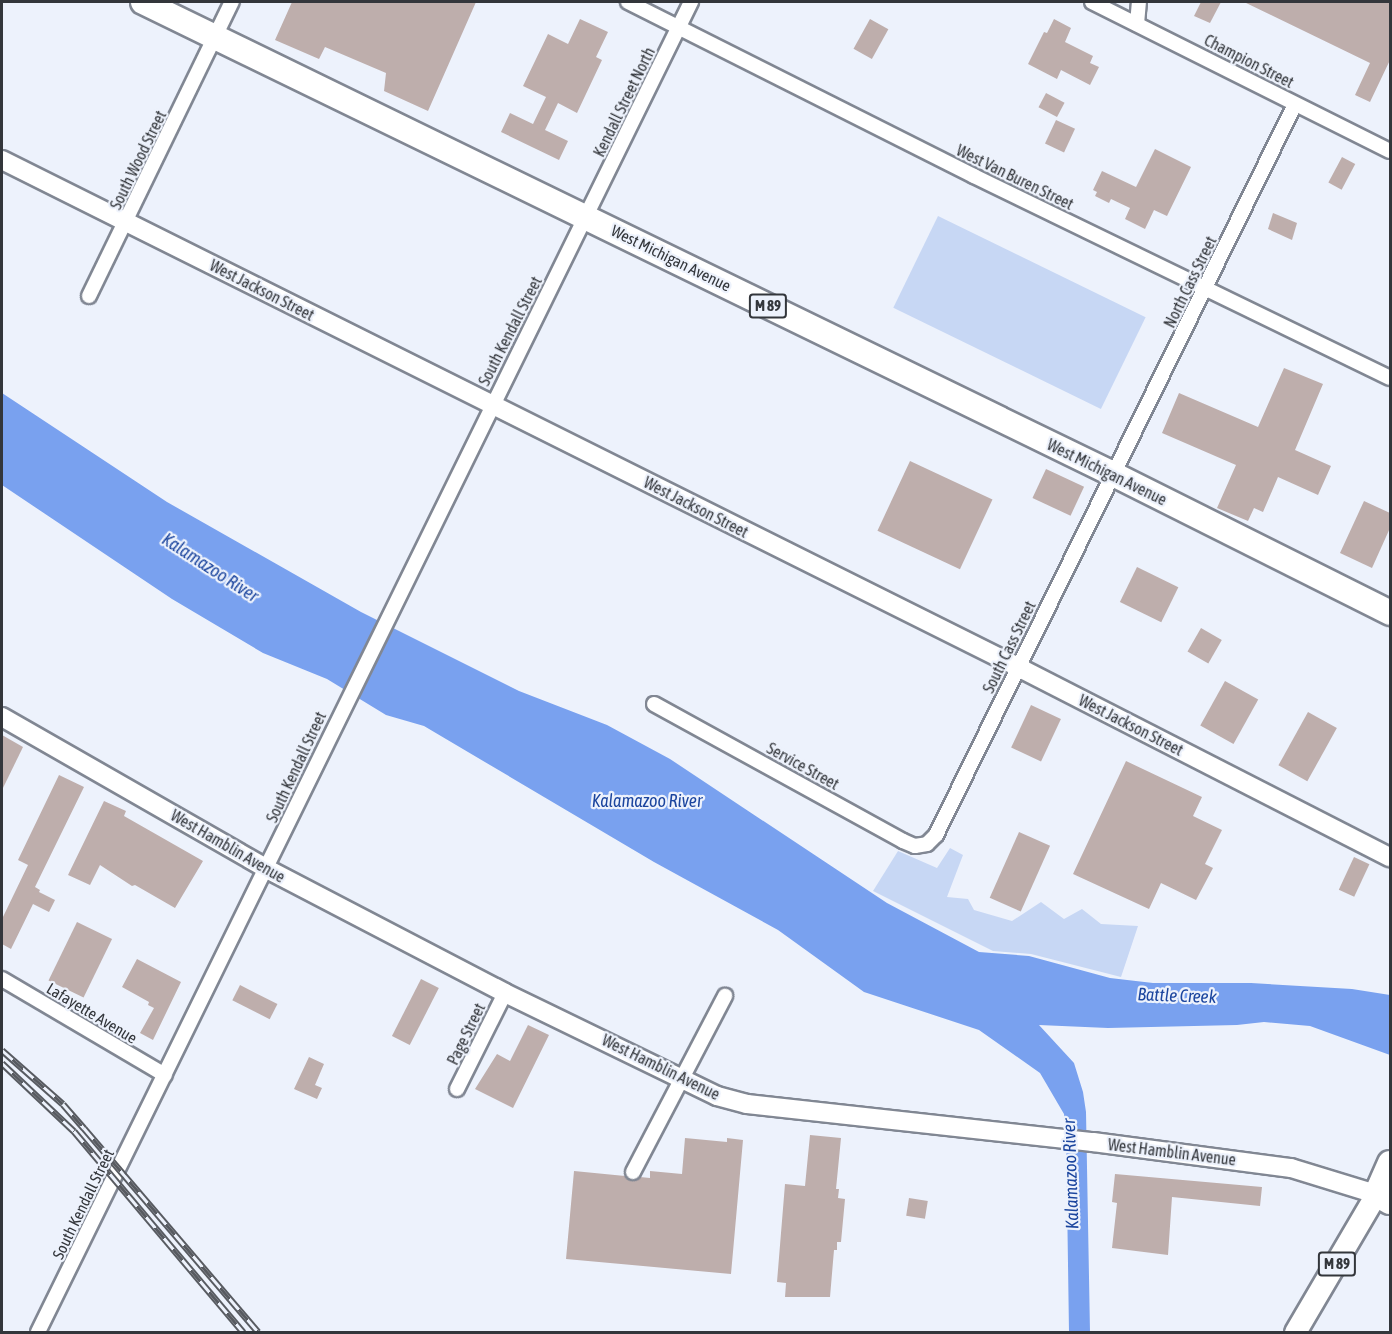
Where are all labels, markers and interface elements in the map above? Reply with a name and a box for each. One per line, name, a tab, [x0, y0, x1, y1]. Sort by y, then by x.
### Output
street label: Champion Street	[1201, 30, 1297, 92]
street label: Kendall Street North	[589, 44, 659, 160]
street label: South Wood Street	[106, 107, 170, 213]
street label: West Van Buren Street	[953, 140, 1077, 214]
street label: West Michigan Avenue	[608, 221, 734, 295]
street label: North Cass Street	[1160, 233, 1220, 331]
street label: West Jackson Street	[207, 255, 317, 325]
street label: South Kendall Street	[474, 273, 546, 389]
road number: M 89	[748, 294, 788, 318]
street label: West Michigan Avenue	[1044, 435, 1170, 509]
street label: West Jackson Street	[641, 472, 751, 542]
water label: Kalamazoo River	[158, 529, 262, 607]
street label: South Cass Street	[979, 598, 1039, 696]
street label: West Jackson Street	[1076, 690, 1186, 760]
street label: South Kendall Street	[262, 709, 330, 825]
street label: Service Street	[764, 738, 842, 794]
water label: Kalamazoo River	[592, 790, 702, 812]
street label: West Hamblin Avenue	[167, 805, 289, 887]
street label: Lafayette Avenue	[43, 979, 141, 1047]
water label: Battle Creek	[1137, 984, 1217, 1008]
street label: Page Street	[443, 1000, 489, 1068]
street label: West Hamblin Avenue	[599, 1030, 723, 1104]
water label: Kalamazoo River	[1058, 1118, 1084, 1230]
street label: West Hamblin Avenue	[1107, 1135, 1237, 1169]
street label: South Kendall Street	[48, 1146, 118, 1262]
road number: M 89	[1318, 1252, 1356, 1276]

